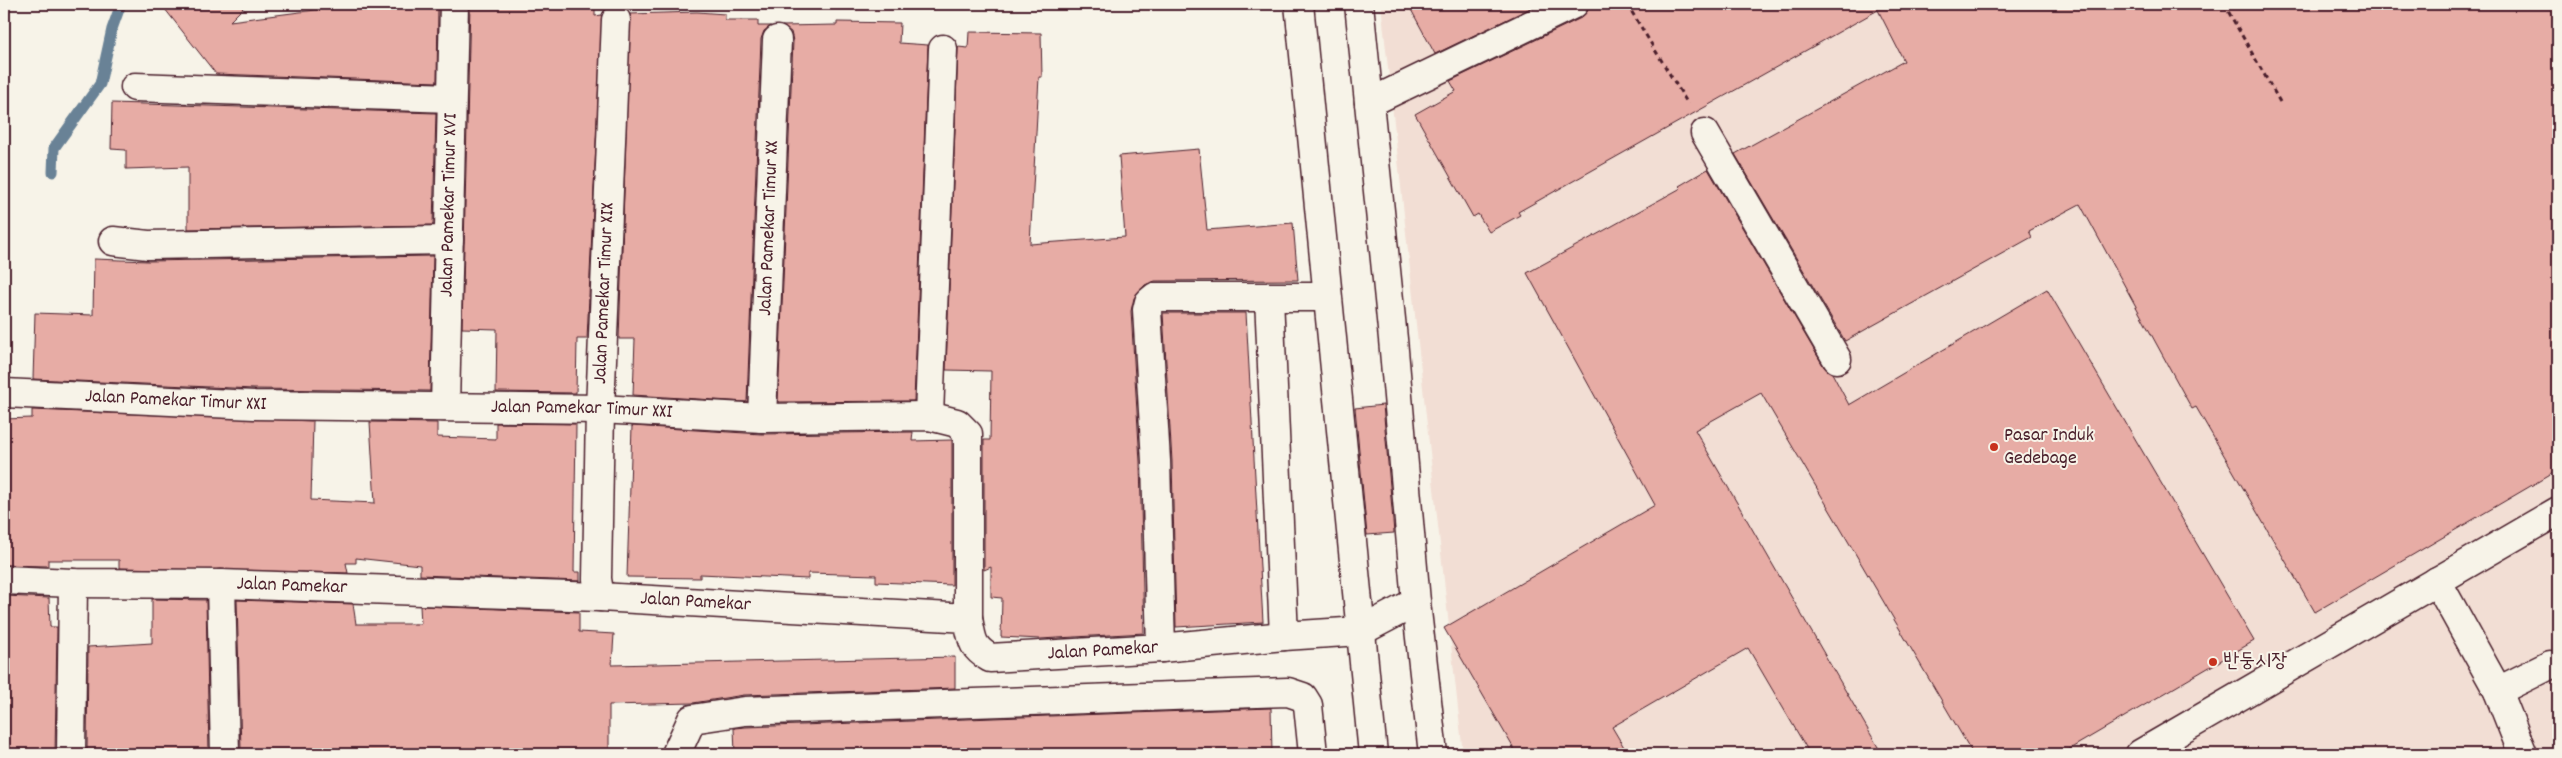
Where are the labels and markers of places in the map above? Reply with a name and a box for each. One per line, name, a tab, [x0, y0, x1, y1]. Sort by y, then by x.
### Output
place label: Pasar Induk Gedebage	[2004, 422, 2094, 473]
marker: Pasar Induk Gedebage	[1988, 441, 2000, 453]
place label: 반둥시장	[2223, 648, 2287, 676]
marker: 반둥시장	[2207, 656, 2219, 668]

